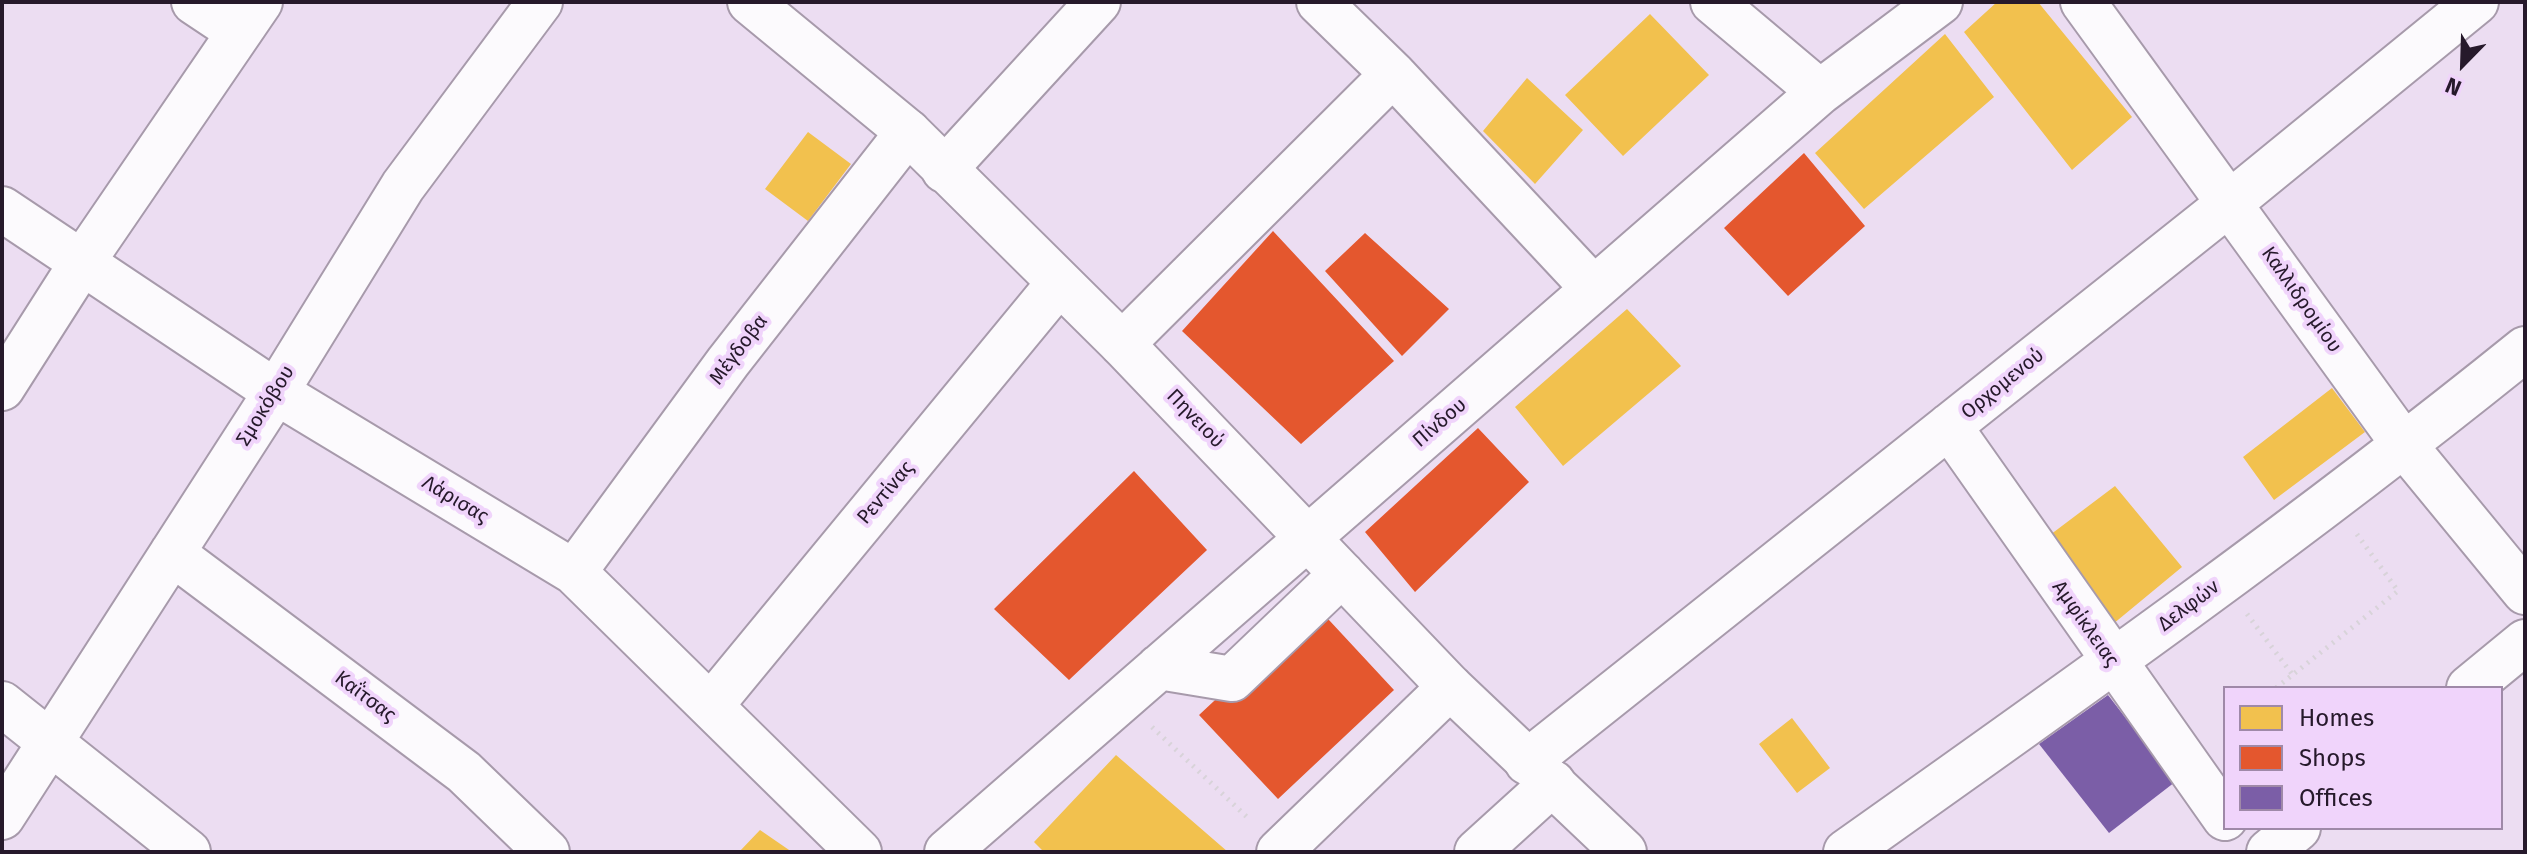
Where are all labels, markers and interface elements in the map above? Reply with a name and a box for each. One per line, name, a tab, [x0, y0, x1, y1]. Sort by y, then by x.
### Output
north arrow	[2423, 24, 2503, 104]
text: N	[2441, 71, 2465, 102]
street label: Καλλιδρομίου	[2256, 242, 2346, 358]
street label: Μέγδοβα	[705, 310, 773, 390]
street label: Ορχομενού	[1957, 343, 2049, 425]
street label: Σμοκόβου	[232, 361, 300, 451]
street label: Πηνειού	[1161, 385, 1229, 453]
street label: Πίνδου	[1408, 393, 1472, 453]
street label: Ρεντίνας	[853, 457, 919, 529]
street label: Λάρισας	[417, 471, 493, 529]
street label: Δελφών	[2154, 575, 2224, 637]
street label: Αμφίκλειας	[2047, 576, 2123, 672]
street label: Καΐτσας	[330, 666, 400, 728]
legend	[2223, 686, 2503, 830]
text: Homes	[2299, 704, 2374, 732]
text: Shops	[2299, 744, 2366, 772]
text: Offices	[2299, 784, 2373, 812]

